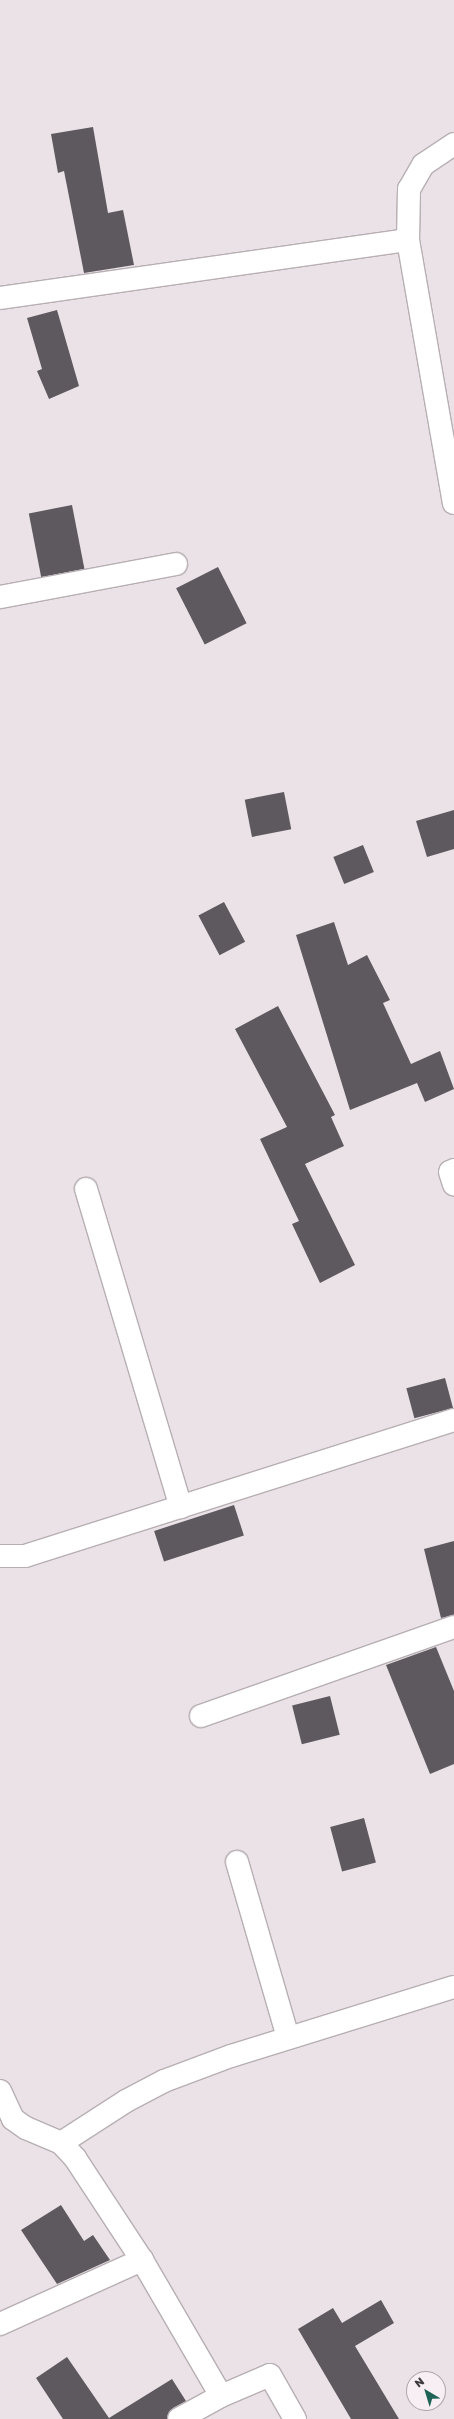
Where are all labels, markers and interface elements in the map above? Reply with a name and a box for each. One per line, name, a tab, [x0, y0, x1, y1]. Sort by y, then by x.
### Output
north arrow	[406, 2371, 446, 2411]
text: N	[412, 2374, 426, 2390]

